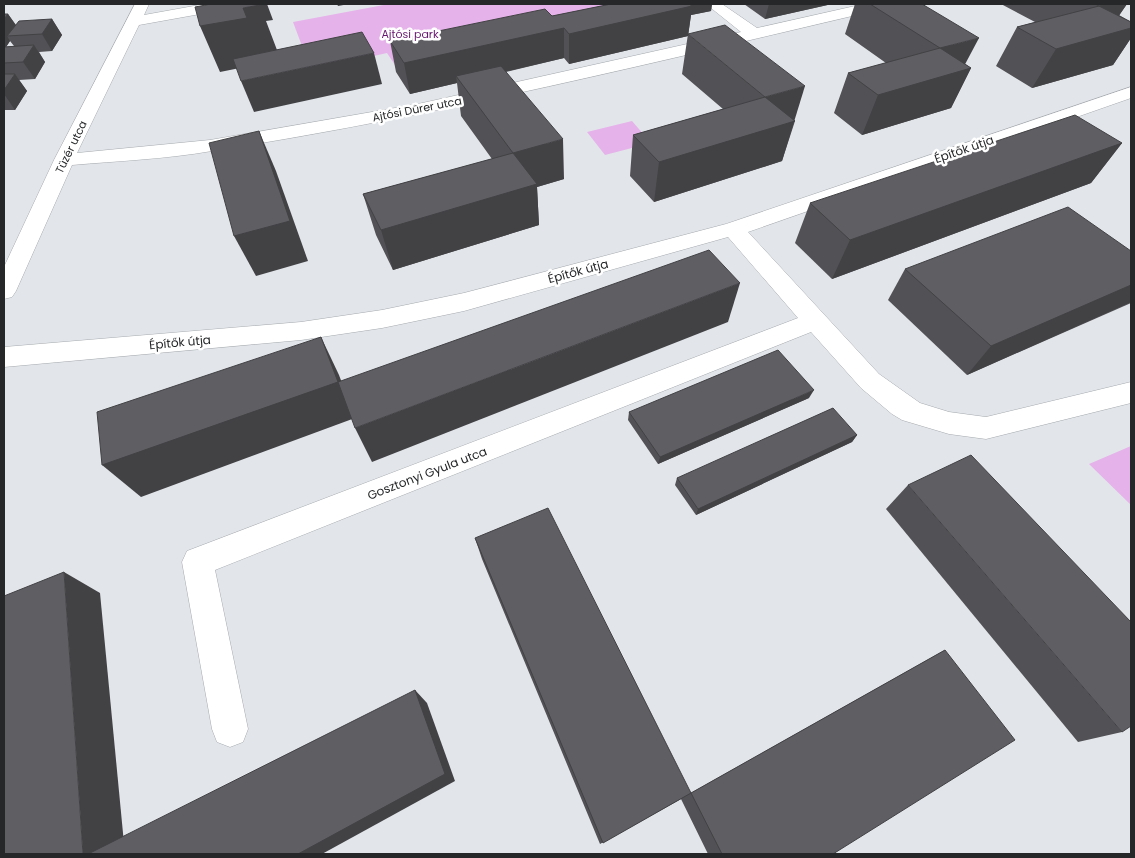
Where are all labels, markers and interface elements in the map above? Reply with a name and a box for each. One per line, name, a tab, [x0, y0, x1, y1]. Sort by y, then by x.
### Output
park label: Ajtósi park	[381, 26, 439, 42]
street label: Ajtósi Dürer utca	[371, 93, 463, 125]
street label: Tüzér utca	[51, 118, 91, 176]
street label: Építők útja	[932, 131, 996, 167]
street label: Építők útja	[546, 255, 610, 287]
street label: Építők útja	[148, 331, 212, 353]
street label: Gosztonyi Gyula utca	[365, 442, 489, 504]

